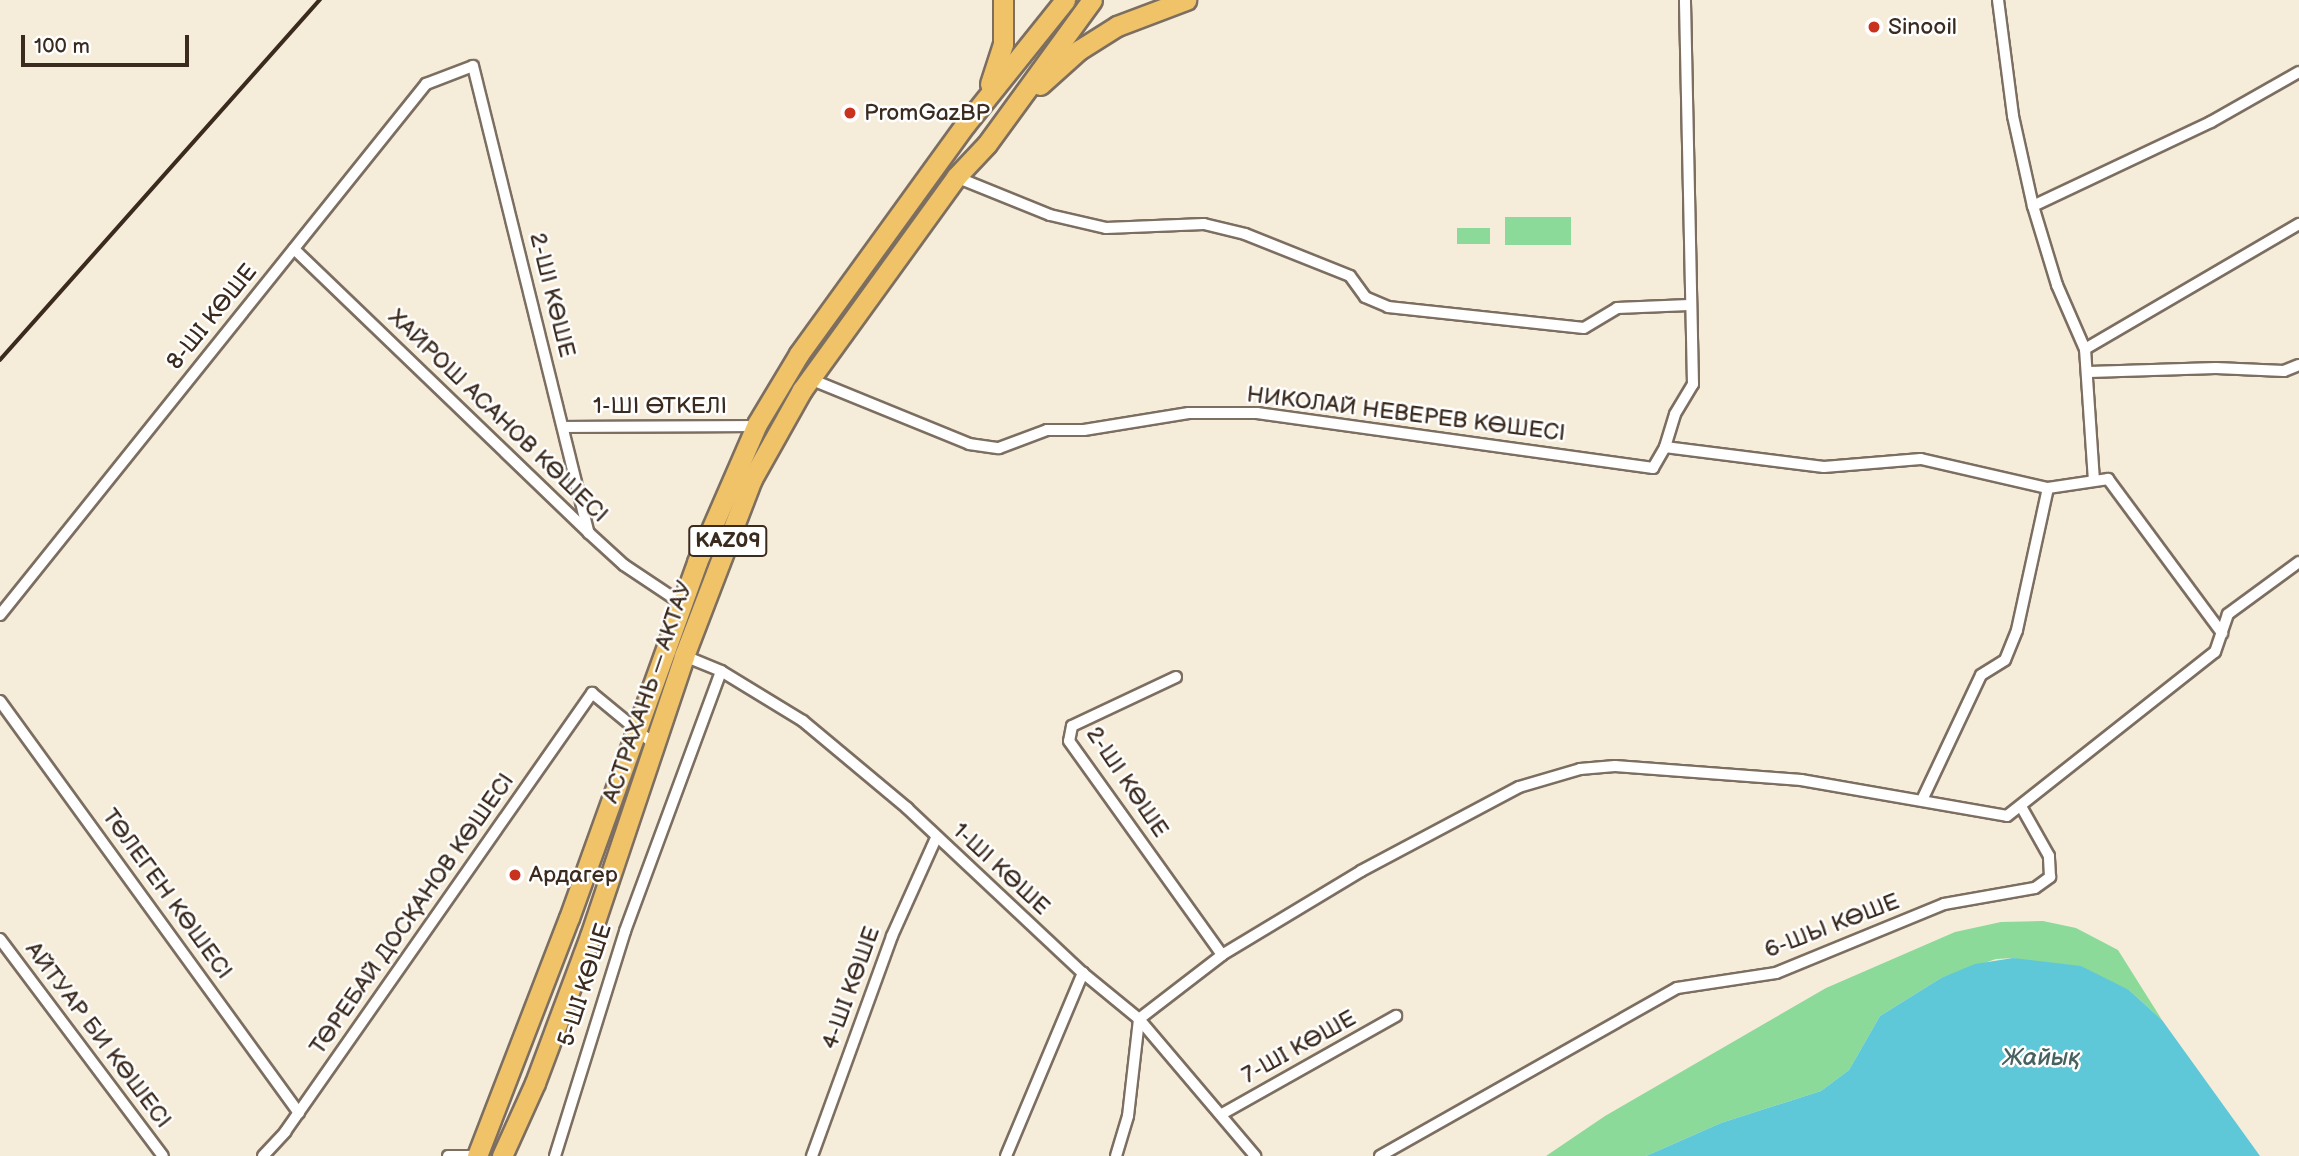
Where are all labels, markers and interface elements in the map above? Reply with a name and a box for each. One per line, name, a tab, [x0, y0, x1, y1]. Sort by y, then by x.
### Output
place label: Sinooil	[1888, 13, 1957, 41]
marker: Sinooil	[1866, 19, 1882, 35]
scale bar	[24, 21, 192, 65]
text: 100 m	[34, 34, 90, 59]
place label: PromGazBP	[864, 99, 990, 127]
marker: PromGazBP	[842, 105, 858, 121]
street label: 2-ШІ КӨШЕ	[523, 230, 581, 360]
street label: 8-ШI КӨШЕ	[161, 259, 263, 375]
street label: ХАЙРОШ АСАНОВ КӨШЕСІ	[382, 304, 614, 528]
street label: НИКОЛАЙ НЕВЕРЕВ КӨШЕСІ	[1245, 381, 1567, 447]
street label: 1-ШІ ӨТКЕЛІ	[593, 392, 727, 420]
road number: KAZ09	[688, 524, 768, 558]
street label: АСТРАХАНЬ — АКТАУ	[597, 576, 699, 808]
street label: 2-ШІ КӨШЕ	[1080, 721, 1174, 843]
street label: ТӨРЕБАЙ ДОСҚАНОВ КӨШЕСІ	[304, 768, 520, 1060]
street label: ТӨЛЕГЕН КӨШЕСІ	[96, 804, 238, 984]
street label: 1-ШІ КӨШЕ	[947, 817, 1055, 921]
place label: Ардагер	[529, 861, 618, 889]
marker: Ардагер	[507, 867, 523, 883]
street label: 6-ШЫ КӨШЕ	[1761, 888, 1903, 964]
street label: 5-ШI КӨШЕ	[552, 920, 618, 1050]
street label: 4-ШI КӨШЕ	[816, 923, 886, 1053]
street label: АЙТУАР БИ КӨШЕСІ	[19, 937, 177, 1133]
street label: 7-ШI КӨШЕ	[1237, 1004, 1361, 1090]
water label: Жайық	[2002, 1044, 2080, 1072]

